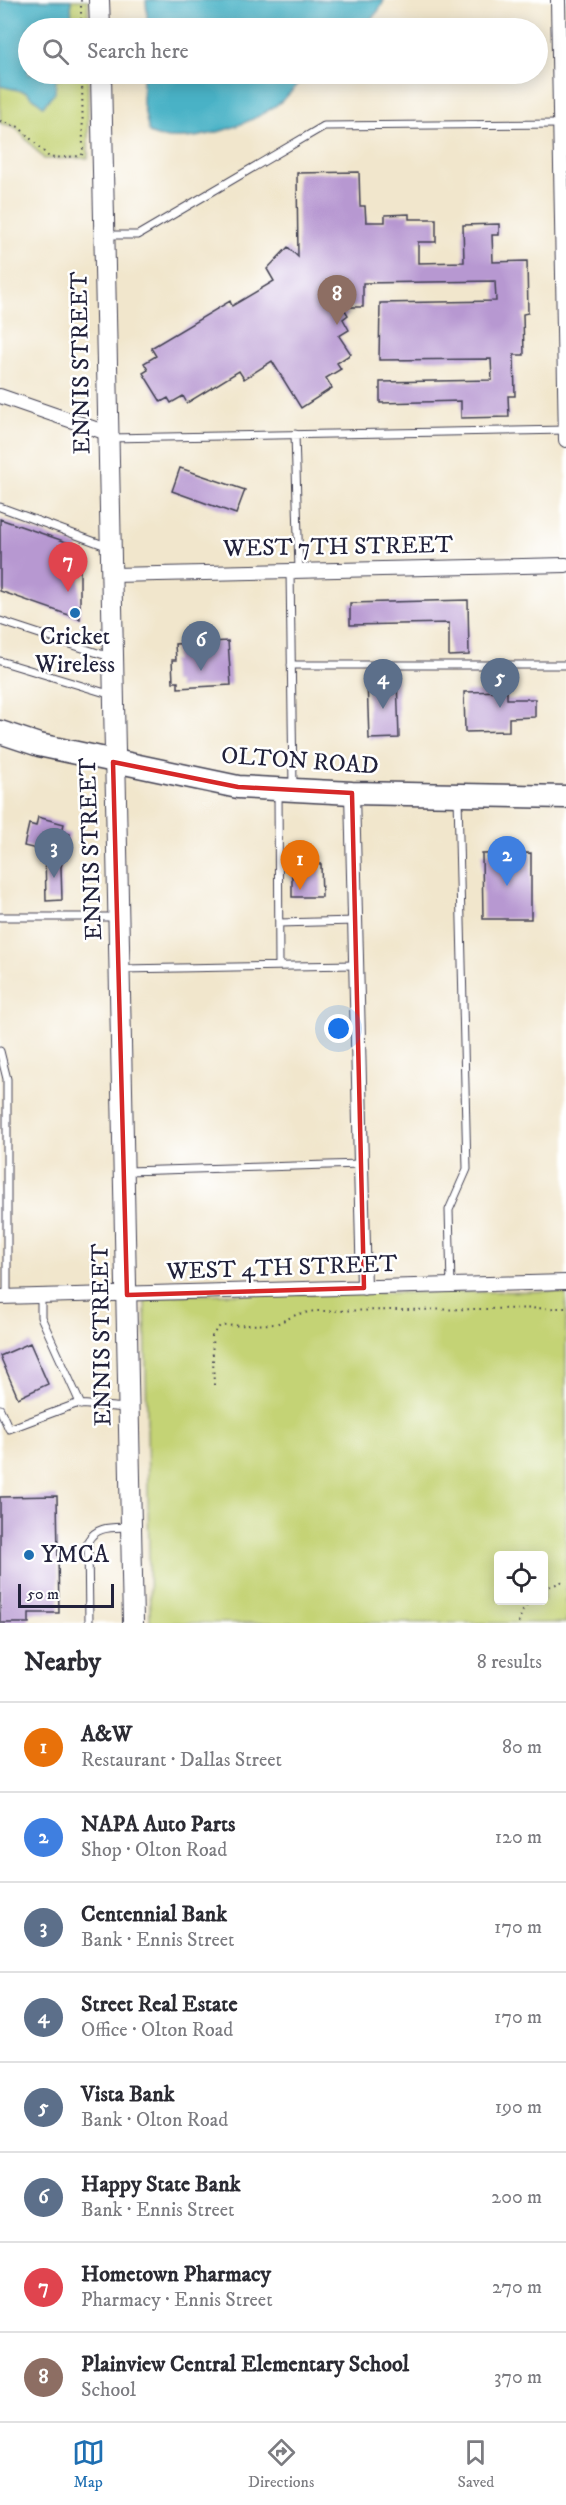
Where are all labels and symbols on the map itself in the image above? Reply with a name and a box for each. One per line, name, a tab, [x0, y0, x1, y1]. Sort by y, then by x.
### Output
street label: ENNIS STREET	[64, 271, 98, 455]
pin: 8	[318, 276, 356, 325]
street label: WEST 7TH STREET	[222, 530, 453, 564]
pin: 7	[48, 542, 88, 592]
marker: Cricket Wireless	[68, 606, 82, 620]
place label: Cricket Wireless	[34, 622, 115, 680]
pin: 6	[182, 622, 220, 671]
pin: 5	[480, 658, 520, 708]
pin: 4	[364, 660, 403, 709]
street label: OLTON ROAD	[220, 741, 380, 781]
street label: ENNIS STREET	[73, 757, 109, 941]
pin: 3	[34, 828, 74, 878]
pin: 2	[488, 836, 526, 886]
pin: 1	[280, 840, 320, 890]
your location	[324, 1014, 353, 1043]
street label: ENNIS STREET	[85, 1243, 119, 1427]
street label: WEST 4TH STREET	[165, 1249, 398, 1287]
place label: YMCA	[41, 1540, 110, 1570]
marker: YMCA	[22, 1548, 36, 1562]
scale bar	[18, 1581, 114, 1608]

